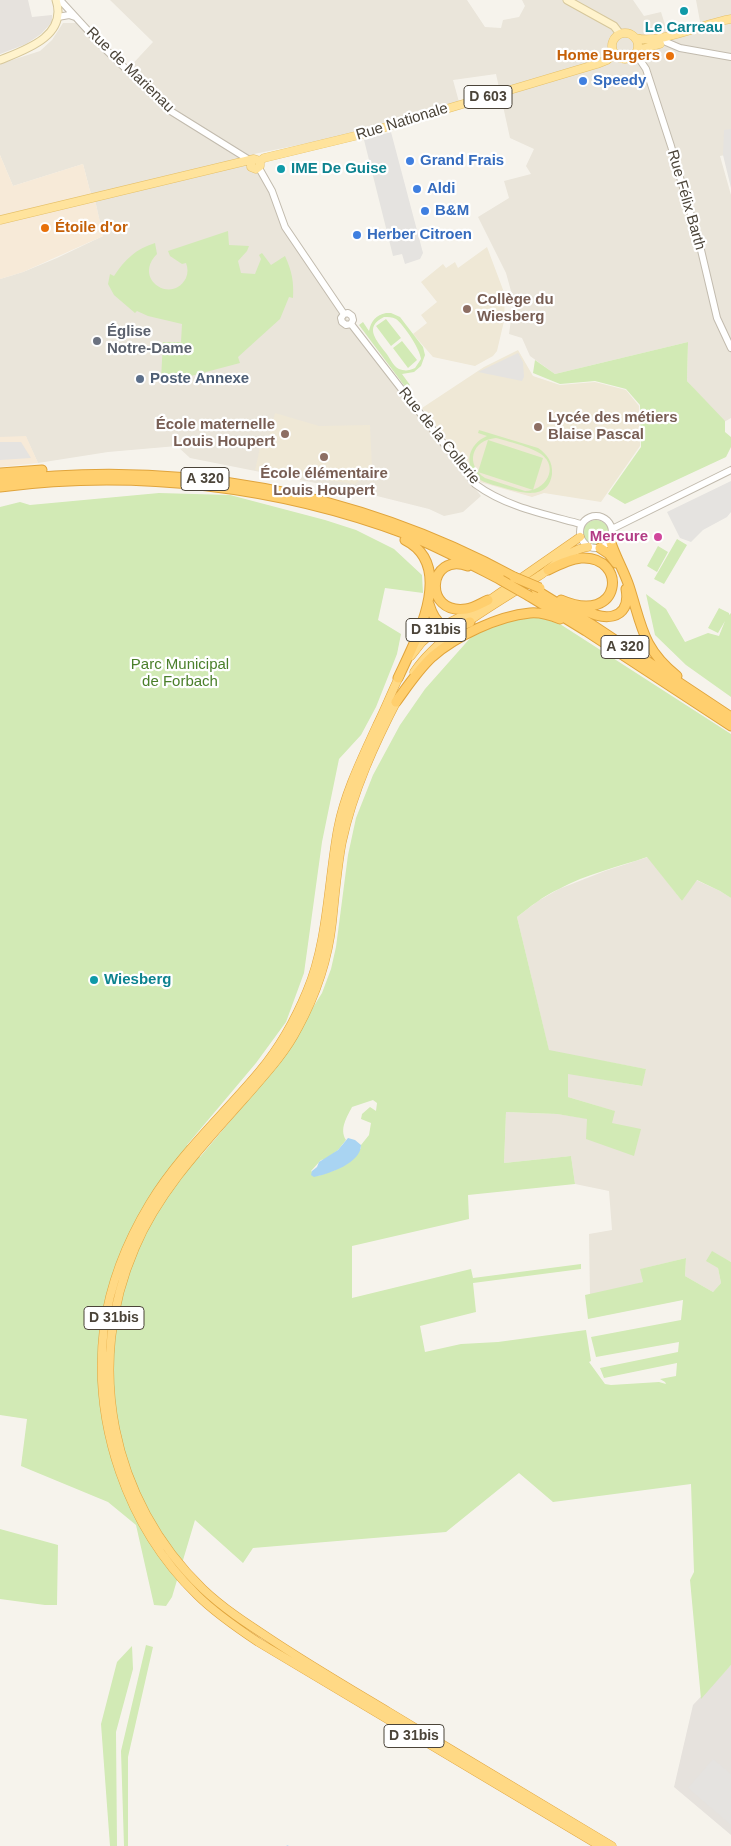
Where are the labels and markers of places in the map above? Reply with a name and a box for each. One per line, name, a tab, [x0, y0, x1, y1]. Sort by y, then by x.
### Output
marker: Le Carreau	[678, 5, 690, 17]
place label: Le Carreau	[645, 19, 723, 37]
place label: Home Burgers	[557, 47, 660, 65]
marker: Home Burgers	[664, 50, 676, 62]
place label: Speedy	[593, 72, 646, 90]
marker: Speedy	[577, 75, 589, 87]
place label: Grand Frais	[420, 152, 504, 170]
marker: Grand Frais	[404, 155, 416, 167]
place label: IME De Guise	[291, 160, 387, 178]
marker: IME De Guise	[275, 163, 287, 175]
place label: Aldi	[427, 180, 455, 198]
marker: Aldi	[411, 183, 423, 195]
place label: B&M	[435, 202, 469, 220]
marker: B&M	[419, 205, 431, 217]
place label: Étoile d'or	[55, 219, 128, 237]
marker: Étoile d'or	[39, 222, 51, 234]
place label: Herber Citroen	[367, 226, 472, 244]
marker: Herber Citroen	[351, 229, 363, 241]
place label: Collège du Wiesberg	[477, 291, 554, 326]
marker: Collège du Wiesberg	[461, 303, 473, 315]
place label: Église Notre-Dame	[107, 323, 192, 358]
marker: Église Notre-Dame	[91, 335, 103, 347]
place label: Poste Annexe	[150, 370, 249, 388]
marker: Poste Annexe	[134, 373, 146, 385]
place label: Lycée des métiers Blaise Pascal	[548, 409, 678, 444]
place label: École maternelle Louis Houpert	[156, 416, 275, 451]
marker: Lycée des métiers Blaise Pascal	[532, 421, 544, 433]
marker: École maternelle Louis Houpert	[279, 428, 291, 440]
marker: École élémentaire Louis Houpert	[318, 451, 330, 463]
place label: École élémentaire Louis Houpert	[260, 465, 388, 500]
place label: Mercure	[590, 528, 648, 546]
marker: Mercure	[652, 531, 664, 543]
place label: Wiesberg	[104, 971, 171, 989]
marker: Wiesberg	[88, 974, 100, 986]

